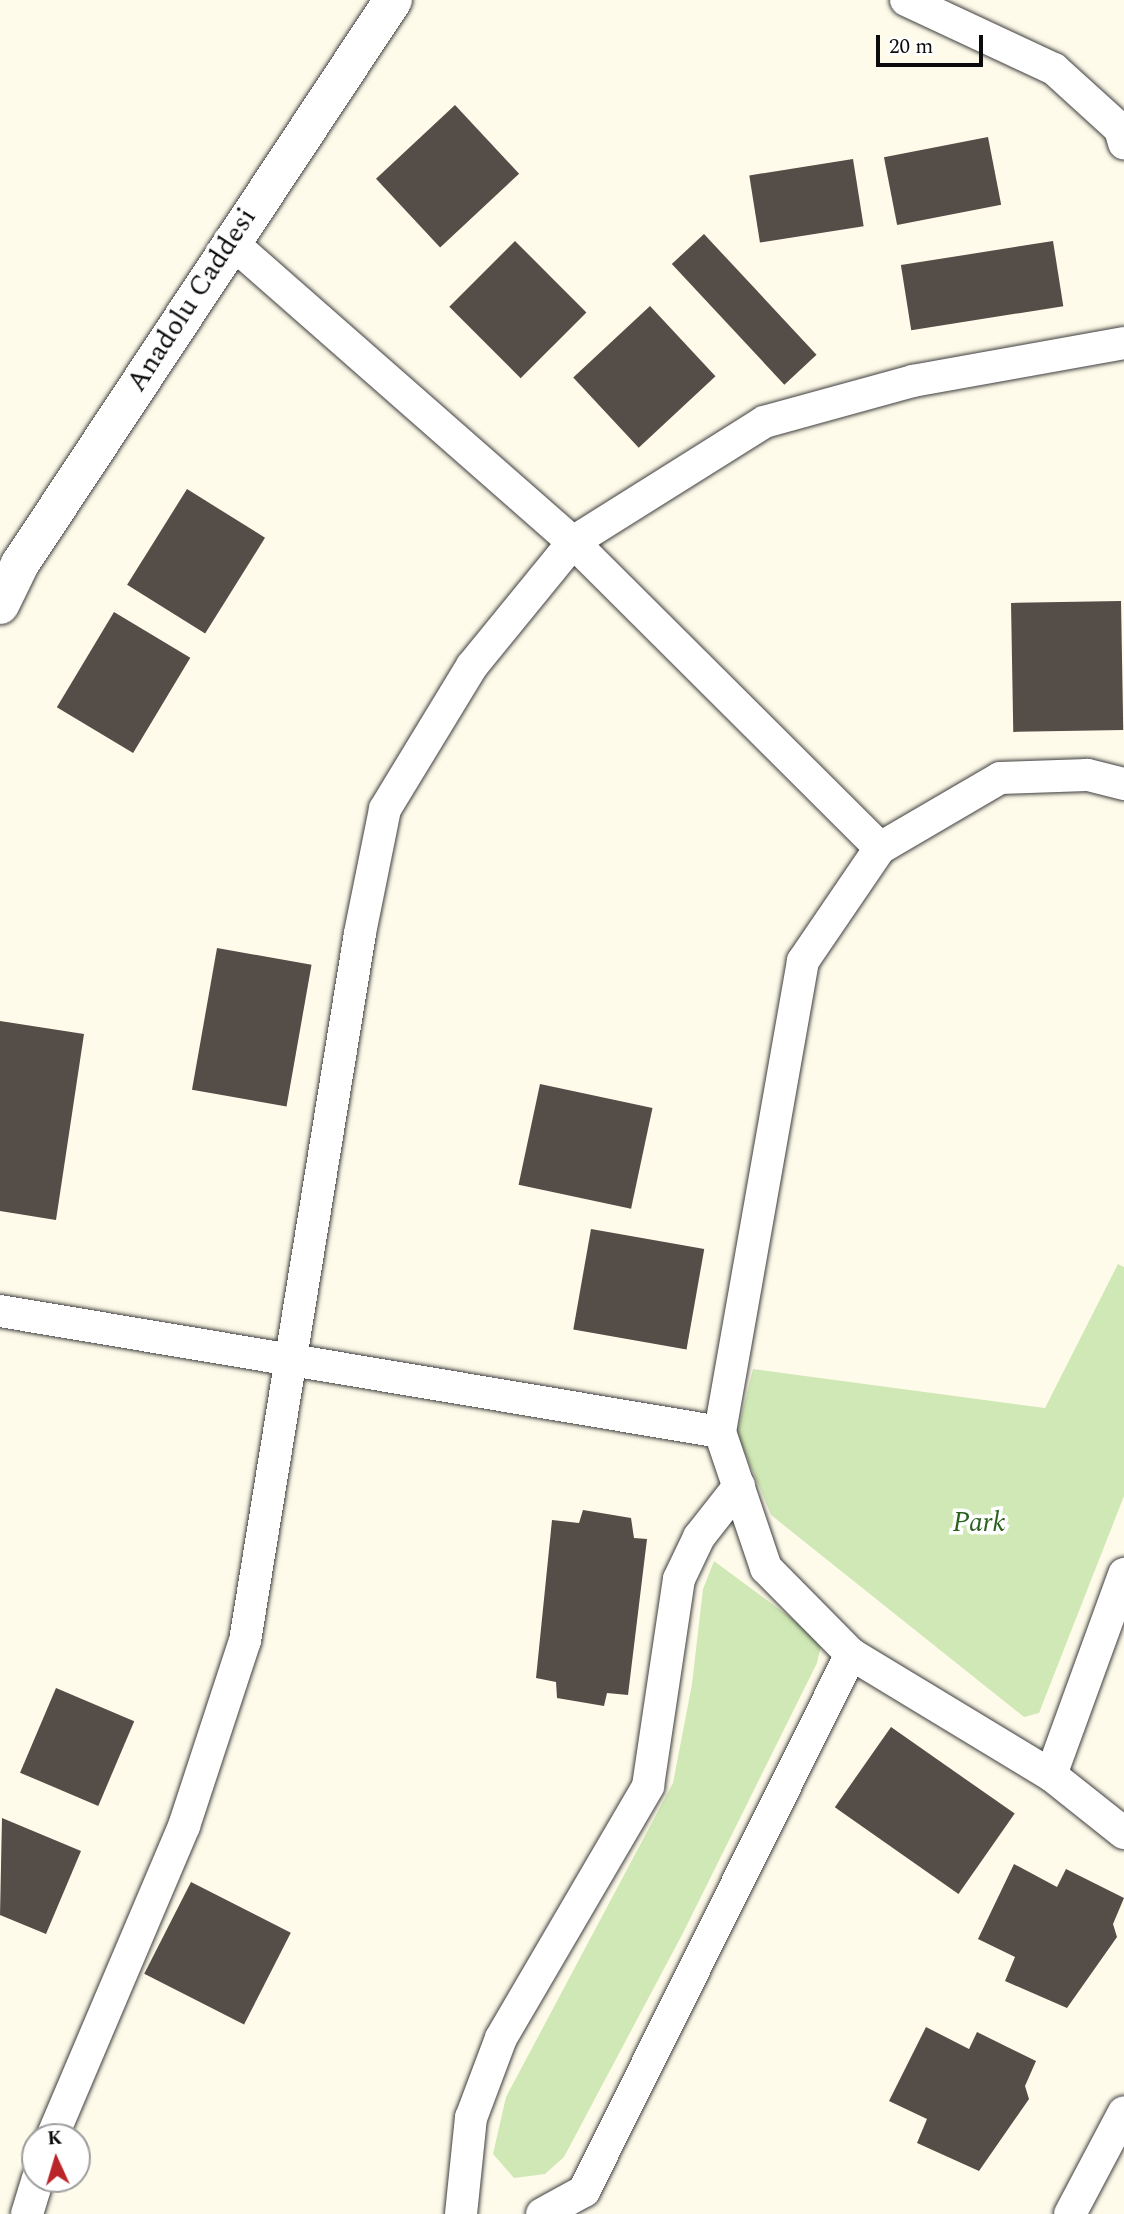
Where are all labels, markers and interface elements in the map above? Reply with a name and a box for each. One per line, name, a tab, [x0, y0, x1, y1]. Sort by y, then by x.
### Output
scale bar	[879, 21, 986, 65]
text: 20 m	[889, 31, 933, 63]
street label: Anadolu Caddesi	[120, 202, 264, 398]
park label: Park	[952, 1506, 1006, 1540]
north arrow	[21, 2123, 91, 2193]
text: K	[46, 2124, 63, 2154]

